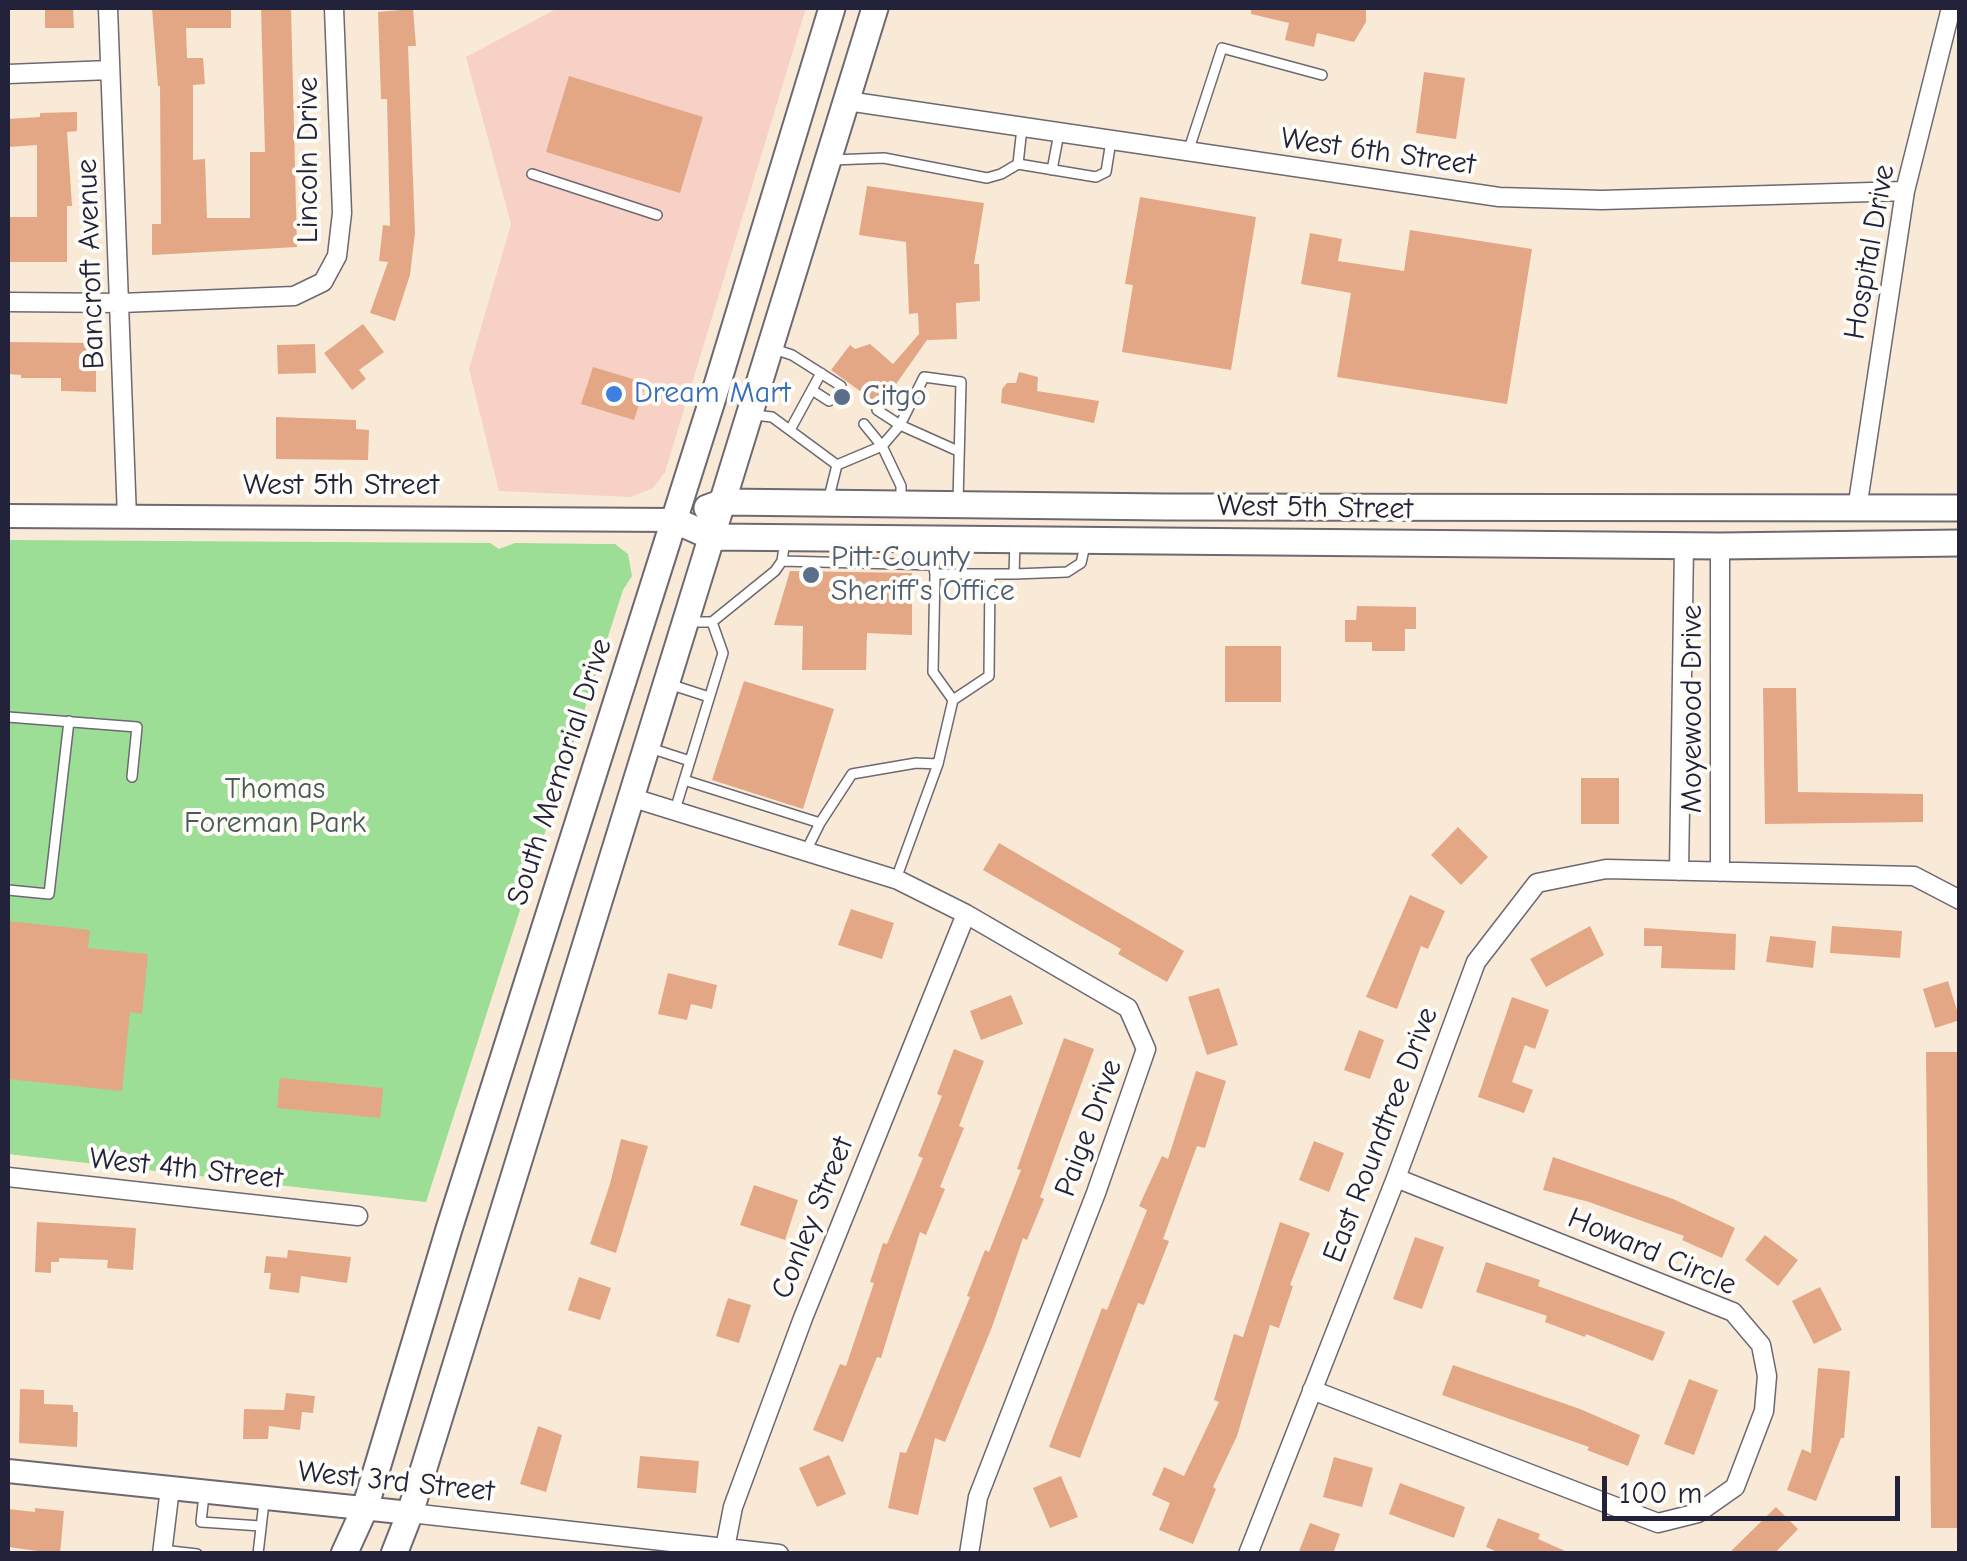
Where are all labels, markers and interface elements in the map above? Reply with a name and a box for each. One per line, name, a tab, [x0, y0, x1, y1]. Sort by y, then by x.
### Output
street label: Lincoln Drive	[291, 77, 327, 243]
street label: West 6th Street	[1278, 121, 1478, 183]
street label: Bancroft Avenue	[69, 158, 113, 370]
street label: Hospital Drive	[1837, 162, 1903, 342]
place label: Dream Mart	[634, 376, 791, 412]
place label: Citgo	[862, 379, 927, 415]
marker: Dream Mart	[603, 383, 625, 405]
marker: Citgo	[831, 386, 853, 408]
street label: West 5th Street	[243, 468, 439, 504]
street label: West 5th Street	[1217, 488, 1413, 528]
place label: Pitt County Sheriff's Office	[831, 540, 1015, 610]
marker: Pitt County Sheriff's Office	[800, 564, 822, 586]
street label: Moyewood Drive	[1675, 605, 1711, 813]
street label: South Memorial Drive	[500, 634, 620, 910]
park label: Thomas Foreman Park	[184, 772, 366, 842]
street label: East Roundtree Drive	[1316, 1002, 1446, 1268]
street label: Paige Drive	[1048, 1054, 1130, 1202]
street label: Conley Street	[764, 1132, 862, 1304]
street label: West 4th Street	[87, 1141, 285, 1197]
street label: Howard Circle	[1562, 1200, 1742, 1304]
street label: West 3rd Street	[296, 1454, 496, 1510]
scale bar	[1607, 1456, 1904, 1518]
text: 100 m	[1619, 1476, 1702, 1511]

